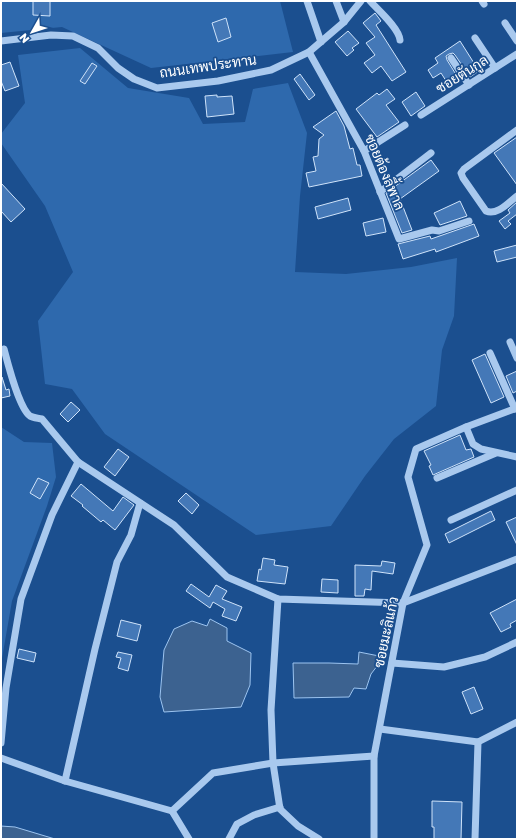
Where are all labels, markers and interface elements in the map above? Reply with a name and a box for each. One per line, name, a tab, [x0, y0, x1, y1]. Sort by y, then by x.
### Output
north arrow	[12, 12, 52, 52]
text: N	[16, 31, 32, 46]
street label: ถนนเทพประทาน	[158, 50, 258, 81]
street label: ซอยตันกูล	[432, 51, 492, 98]
street label: ซอยต้องลี้พาล	[362, 130, 412, 212]
street label: ซอยมะลิแก้ว	[370, 595, 401, 669]

